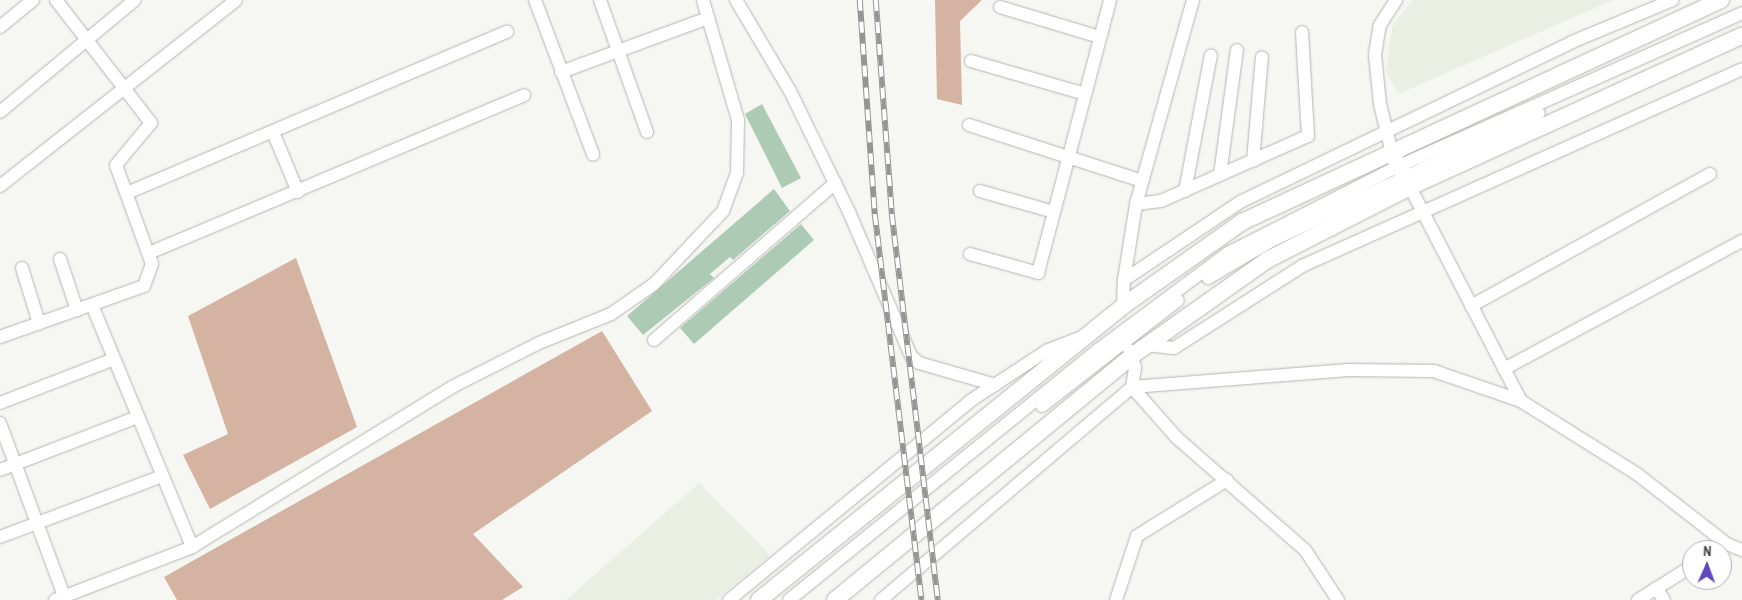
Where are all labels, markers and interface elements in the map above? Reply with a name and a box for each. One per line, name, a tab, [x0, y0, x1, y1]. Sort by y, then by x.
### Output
north arrow	[1682, 540, 1732, 590]
text: N	[1703, 542, 1712, 560]

